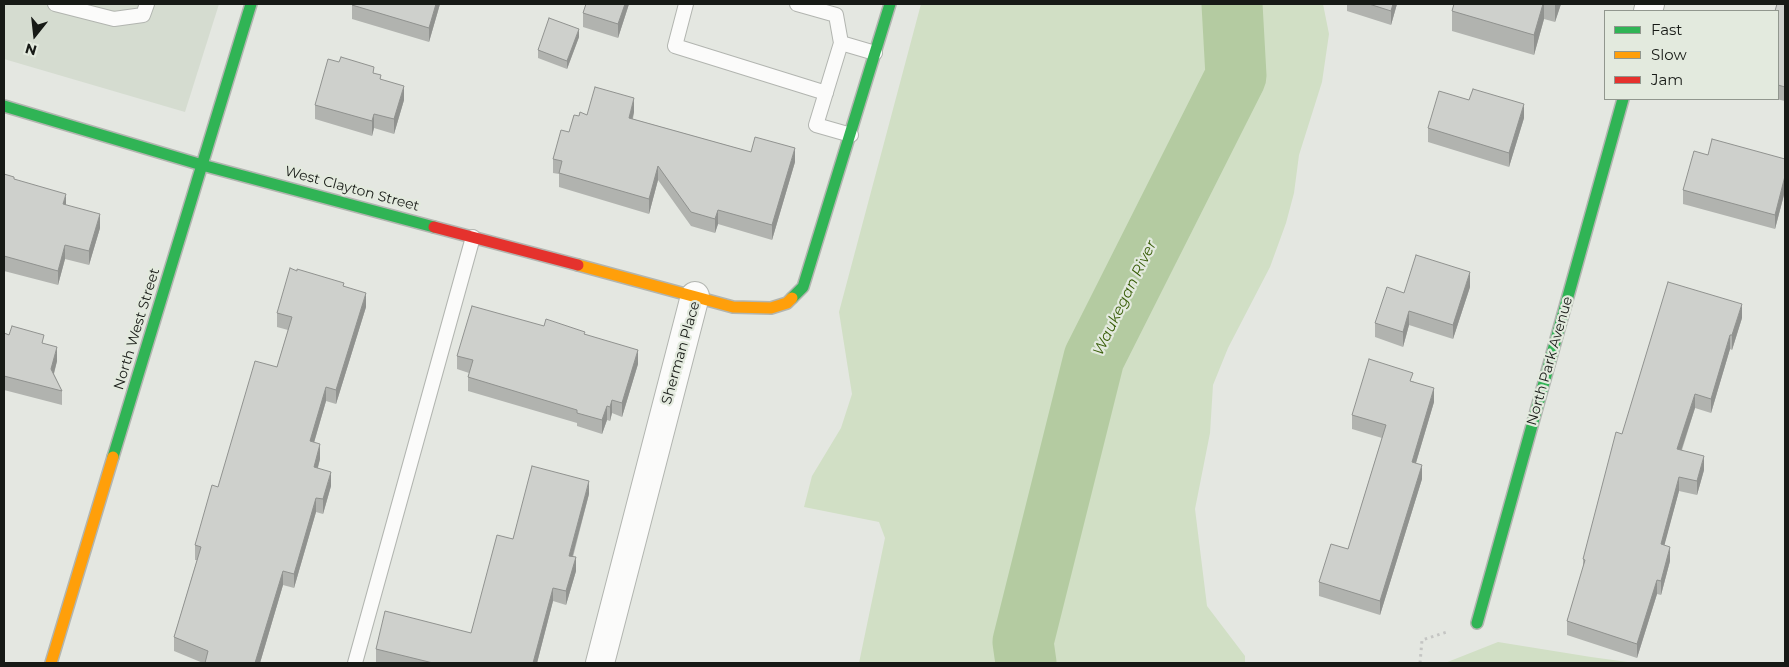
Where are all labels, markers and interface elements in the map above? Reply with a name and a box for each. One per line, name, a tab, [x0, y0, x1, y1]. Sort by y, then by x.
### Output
north arrow	[10, 10, 60, 60]
legend	[1604, 10, 1779, 100]
text: Fast	[1651, 20, 1682, 39]
text: N	[23, 39, 39, 60]
text: Slow	[1651, 45, 1687, 64]
text: Jam	[1651, 70, 1683, 89]
street label: West Clayton Street	[283, 163, 421, 215]
water label: Waukegan River	[1089, 238, 1161, 358]
street label: North West Street	[110, 266, 164, 392]
street label: North Park Avenue	[1524, 295, 1576, 427]
street label: Sherman Place	[658, 299, 704, 407]

